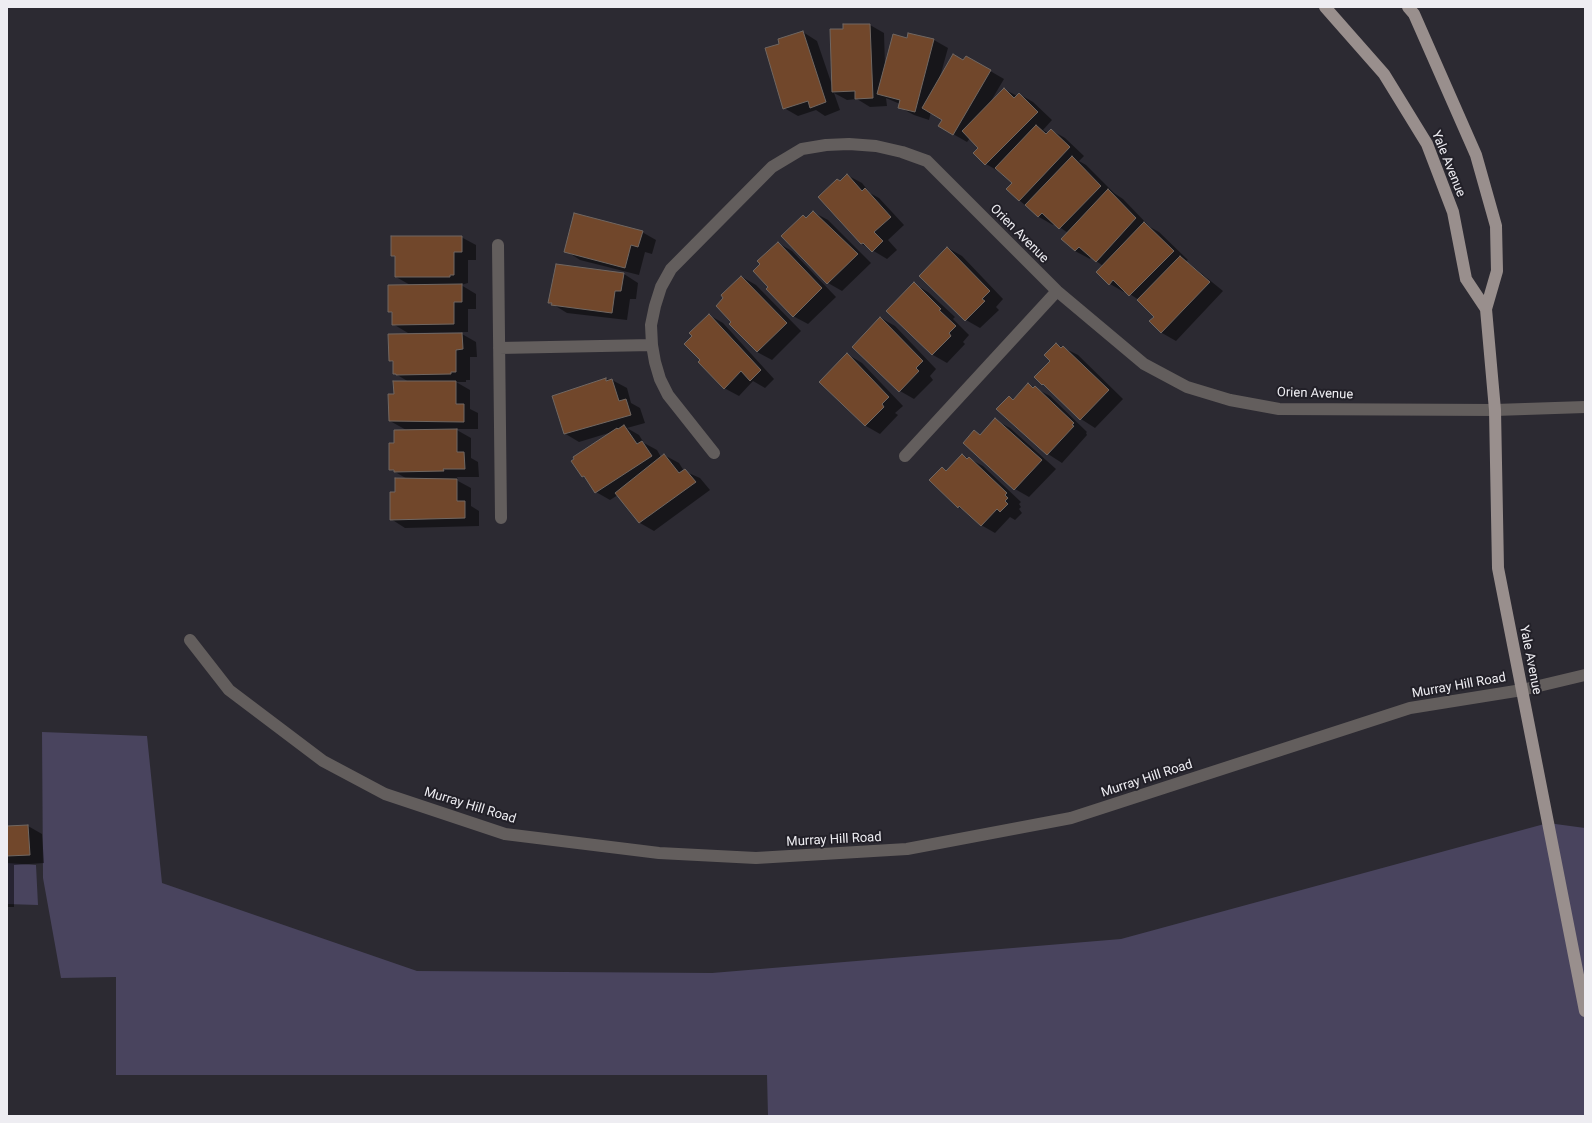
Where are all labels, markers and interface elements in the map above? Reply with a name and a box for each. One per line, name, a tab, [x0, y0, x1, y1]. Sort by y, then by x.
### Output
street label: Yale Avenue	[1428, 129, 1468, 199]
street label: Orien Avenue	[987, 202, 1051, 266]
street label: Orien Avenue	[1277, 385, 1353, 403]
street label: Yale Avenue	[1516, 624, 1544, 696]
street label: Murray Hill Road	[1411, 670, 1507, 702]
street label: Murray Hill Road	[1099, 757, 1195, 801]
street label: Murray Hill Road	[422, 785, 518, 827]
street label: Murray Hill Road	[786, 830, 882, 850]

